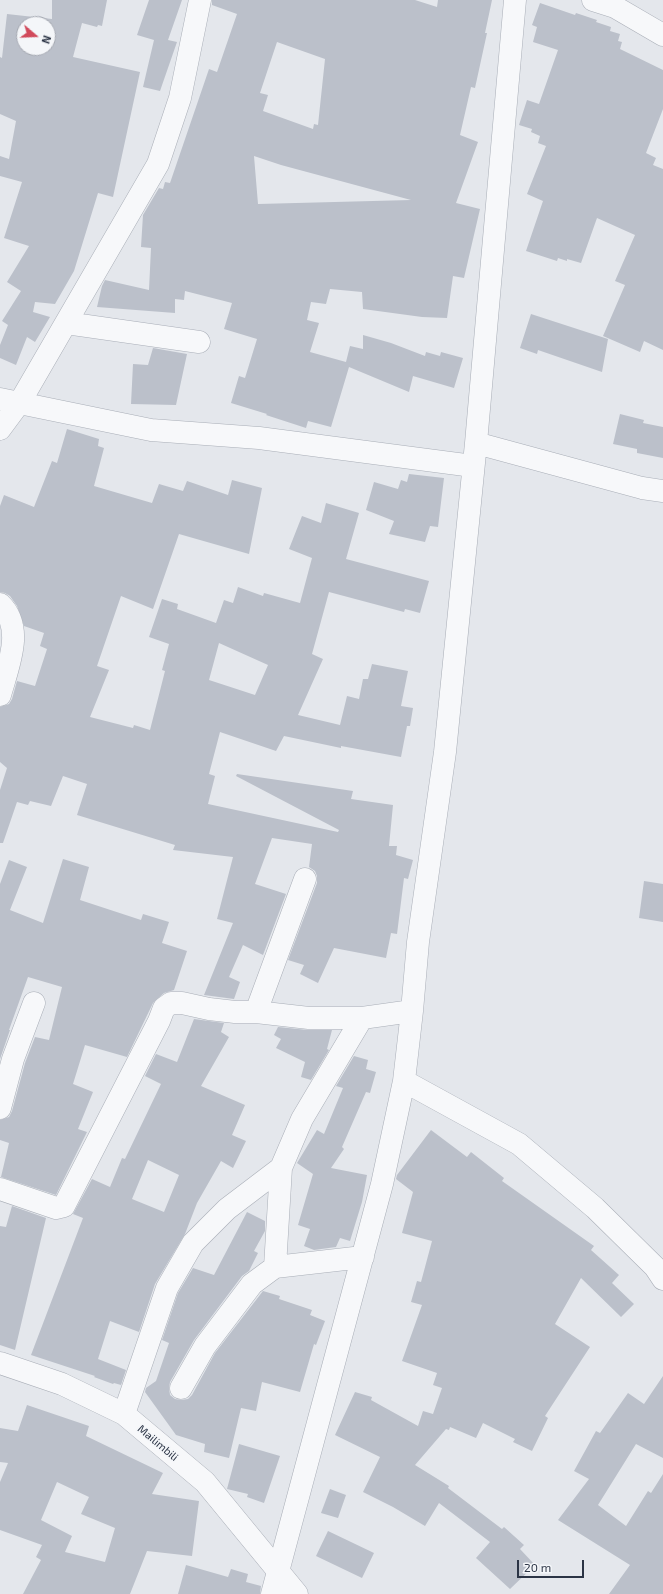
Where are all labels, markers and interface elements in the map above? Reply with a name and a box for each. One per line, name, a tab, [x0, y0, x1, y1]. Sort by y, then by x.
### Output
north arrow	[16, 16, 56, 56]
text: N	[39, 34, 54, 46]
street label: Mailimbili	[135, 1422, 181, 1464]
scale bar	[519, 1552, 586, 1578]
text: 20 m	[524, 1560, 551, 1574]

